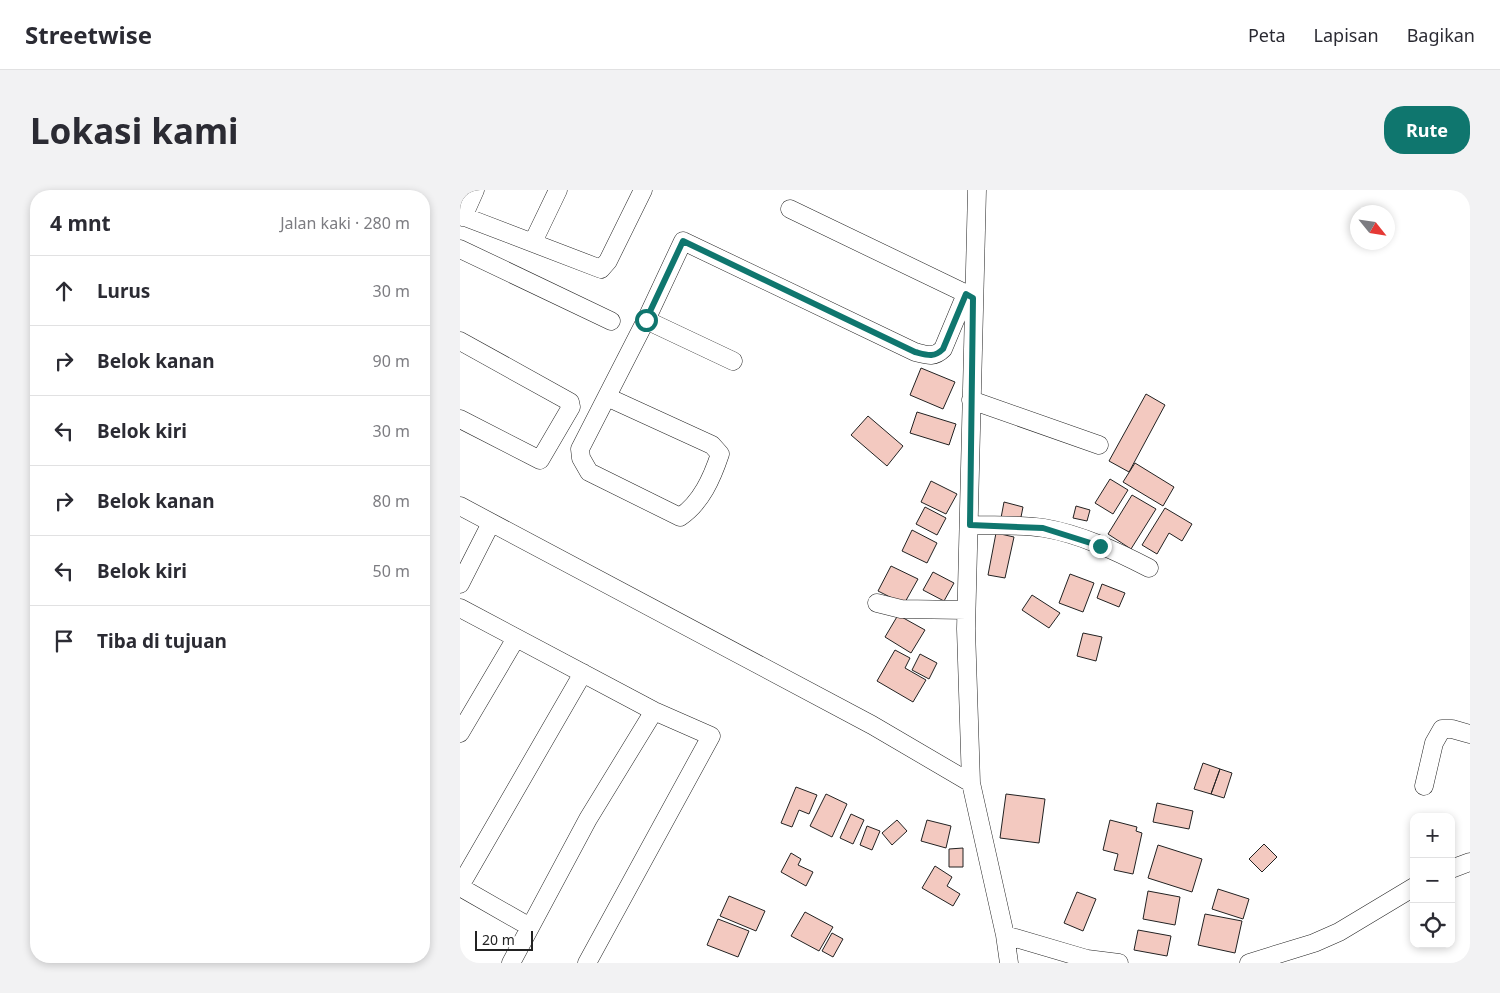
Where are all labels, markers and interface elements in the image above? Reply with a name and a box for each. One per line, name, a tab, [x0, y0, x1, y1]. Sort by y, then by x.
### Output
text: Streetwise	[25, 18, 152, 51]
text: Peta	[1248, 23, 1286, 47]
text: Lapisan	[1314, 23, 1379, 47]
text: Bagikan	[1407, 23, 1475, 47]
button: Rute	[1384, 106, 1470, 154]
text: Lokasi kami	[30, 107, 239, 154]
north arrow	[1350, 205, 1395, 250]
text: 4 mnt	[50, 209, 111, 237]
text: Jalan kaki · 280 m	[280, 212, 410, 234]
icon: ahead	[50, 277, 78, 305]
text: Lurus	[97, 278, 150, 304]
text: 30 m	[373, 280, 410, 302]
route start	[635, 309, 658, 332]
icon: right	[50, 347, 78, 375]
text: Belok kanan	[97, 348, 214, 374]
text: 90 m	[373, 350, 410, 372]
icon: left	[50, 417, 78, 445]
text: Belok kiri	[97, 418, 187, 444]
text: 30 m	[373, 420, 410, 442]
icon: right	[50, 487, 78, 515]
text: Belok kanan	[97, 488, 214, 514]
text: 80 m	[373, 490, 410, 512]
route end	[1089, 535, 1112, 558]
icon: left	[50, 557, 78, 585]
text: Belok kiri	[97, 558, 187, 584]
text: 50 m	[373, 560, 410, 582]
icon: arrive	[50, 627, 78, 655]
text: Tiba di tujuan	[97, 628, 227, 654]
map controls	[1410, 813, 1455, 948]
button: +	[1410, 813, 1455, 858]
button: −	[1410, 858, 1455, 903]
button: locate	[1410, 903, 1455, 948]
scale bar	[475, 928, 532, 951]
text: 20 m	[482, 930, 515, 949]

